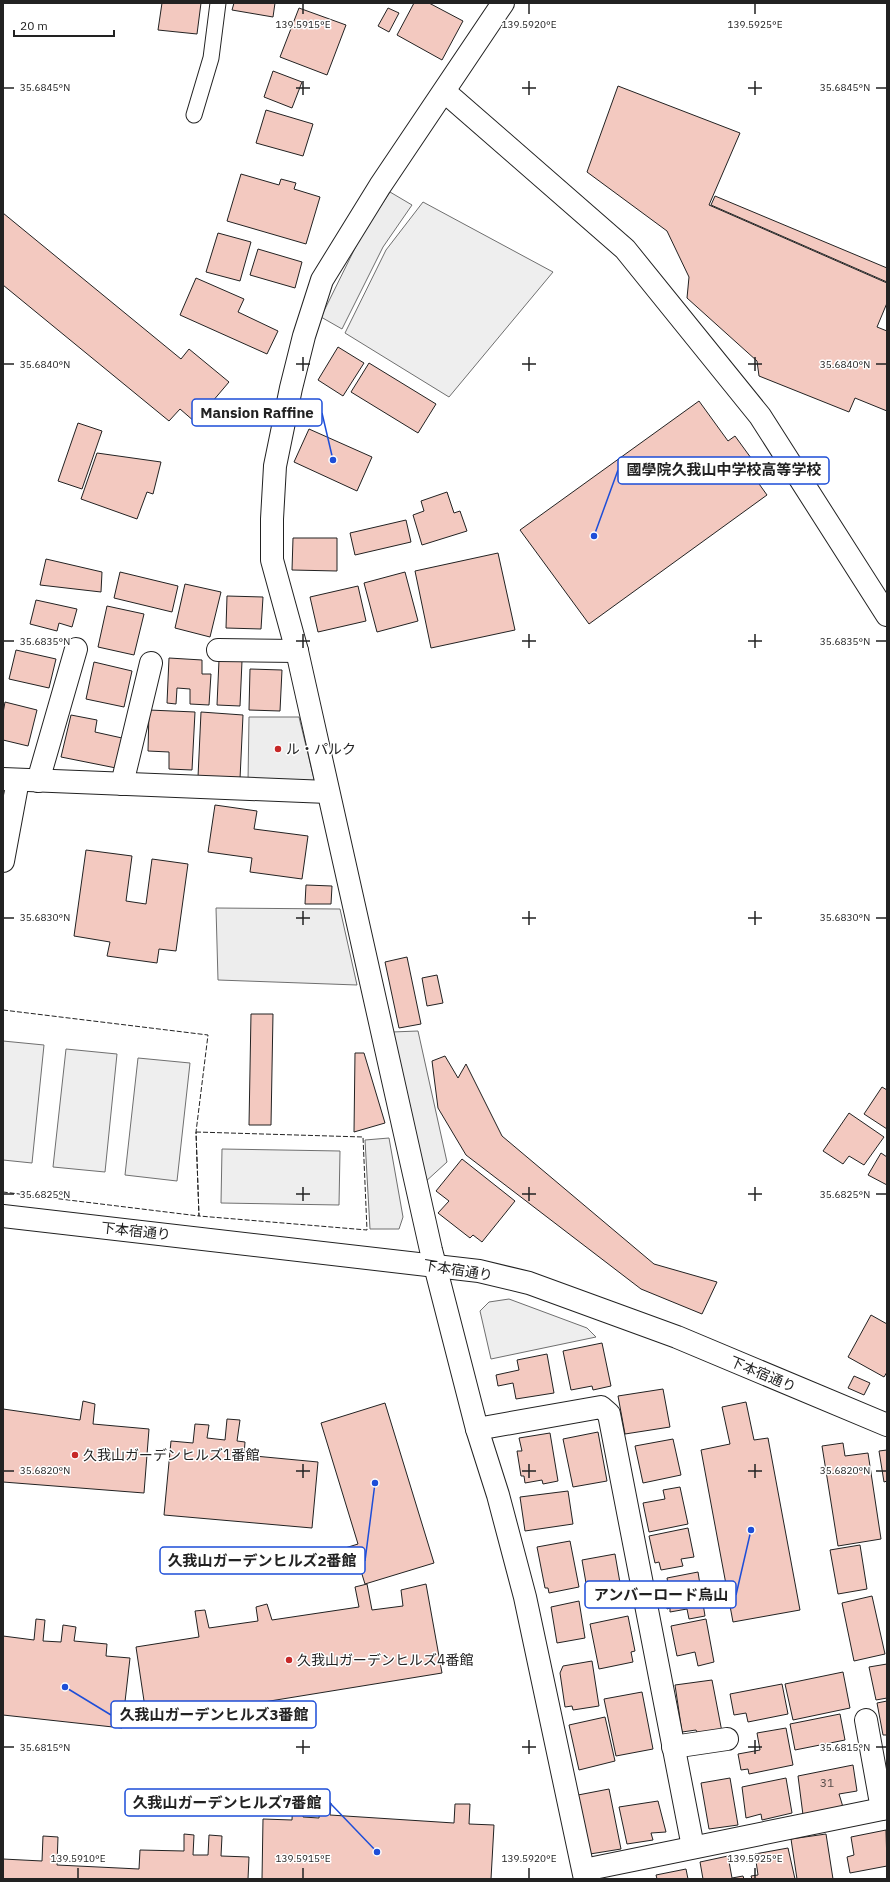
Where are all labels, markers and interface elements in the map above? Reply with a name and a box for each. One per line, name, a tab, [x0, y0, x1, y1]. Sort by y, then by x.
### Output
scale bar	[14, 12, 114, 38]
text: 20 m	[20, 18, 48, 33]
text: 139.5915°E	[275, 18, 331, 31]
text: 139.5920°E	[501, 18, 557, 31]
text: 139.5925°E	[727, 18, 783, 31]
text: 35.6845°N	[20, 81, 70, 94]
text: 35.6845°N	[820, 81, 870, 94]
text: 35.6840°N	[20, 358, 70, 371]
text: 35.6840°N	[820, 358, 870, 371]
callout: Mansion Raffine	[192, 399, 322, 426]
text: Mansion Raffine	[200, 403, 314, 422]
callout: 國學院久我山中学校高等学校	[618, 457, 829, 484]
text: 國學院久我山中学校高等学校	[626, 460, 822, 479]
text: 35.6835°N	[20, 635, 70, 648]
text: 35.6835°N	[820, 635, 870, 648]
place label: ル・パルク	[286, 740, 356, 758]
marker: ル・パルク	[273, 744, 283, 754]
text: 35.6830°N	[20, 911, 70, 924]
text: 35.6830°N	[820, 911, 870, 924]
text: 35.6825°N	[20, 1188, 70, 1201]
text: 35.6825°N	[820, 1188, 870, 1201]
street label: 下本宿通り	[100, 1218, 172, 1244]
street label: 下本宿通り	[422, 1256, 494, 1284]
street label: 下本宿通り	[727, 1352, 799, 1396]
place label: 久我山ガーデンヒルズ1番館	[83, 1446, 259, 1464]
marker: 久我山ガーデンヒルズ1番館	[70, 1450, 80, 1460]
text: 35.6820°N	[20, 1464, 70, 1477]
text: 35.6820°N	[820, 1464, 870, 1477]
callout: 久我山ガーデンヒルズ2番館	[160, 1547, 365, 1574]
text: 久我山ガーデンヒルズ2番館	[167, 1551, 357, 1570]
callout: アンバーロード烏山	[585, 1581, 736, 1608]
text: アンバーロード烏山	[594, 1585, 728, 1604]
place label: 久我山ガーデンヒルズ4番館	[297, 1651, 473, 1669]
marker: 久我山ガーデンヒルズ4番館	[284, 1655, 294, 1665]
callout: 久我山ガーデンヒルズ3番館	[111, 1701, 316, 1728]
text: 久我山ガーデンヒルズ3番館	[119, 1705, 309, 1724]
text: 35.6815°N	[20, 1741, 70, 1754]
text: 35.6815°N	[820, 1741, 870, 1754]
house number: 31	[820, 1775, 834, 1790]
callout: 久我山ガーデンヒルズ7番館	[125, 1789, 330, 1816]
text: 久我山ガーデンヒルズ7番館	[132, 1793, 322, 1812]
text: 139.5910°E	[50, 1852, 106, 1865]
text: 139.5915°E	[275, 1852, 331, 1865]
text: 139.5920°E	[501, 1852, 557, 1865]
text: 139.5925°E	[727, 1852, 783, 1865]

